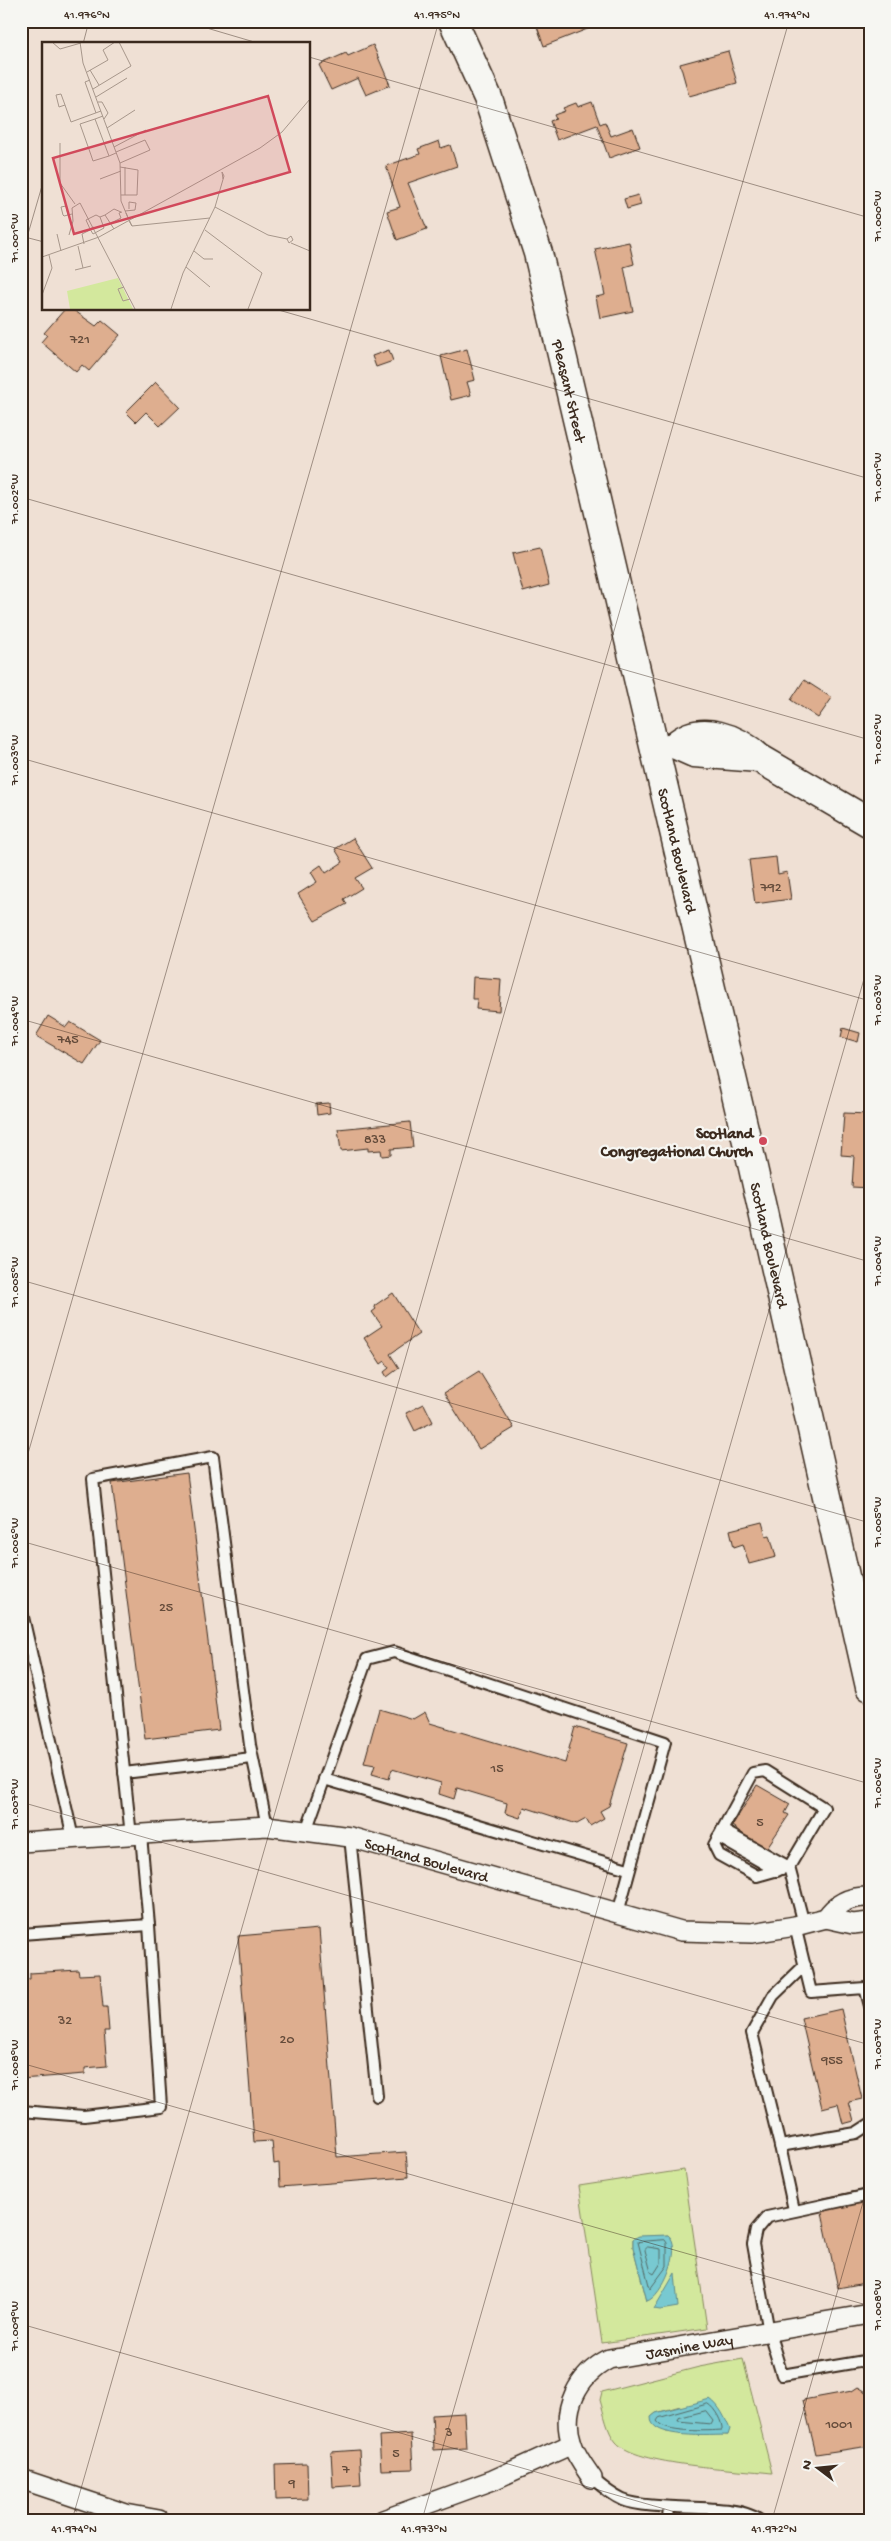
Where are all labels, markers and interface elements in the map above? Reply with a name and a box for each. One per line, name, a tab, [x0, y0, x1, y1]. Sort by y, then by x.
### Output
text: 41.976°N	[64, 9, 110, 23]
text: 41.975°N	[414, 9, 460, 23]
text: 41.974°N	[764, 9, 810, 23]
inset map	[42, 42, 310, 310]
text: 71.000°W	[872, 191, 886, 242]
text: 71.001°W	[9, 214, 23, 263]
house number: 721	[69, 332, 90, 349]
street label: Pleasant Street	[546, 337, 589, 446]
text: 71.001°W	[872, 453, 886, 502]
text: 71.002°W	[9, 474, 23, 525]
text: 71.002°W	[872, 714, 886, 765]
text: 71.003°W	[9, 735, 23, 786]
street label: Scotland Boulevard	[651, 787, 699, 917]
house number: 792	[759, 880, 782, 897]
text: 71.003°W	[872, 975, 886, 1026]
text: 71.004°W	[9, 996, 23, 1047]
house number: 745	[56, 1032, 79, 1049]
place label: Scotland Congregational Church	[600, 1126, 755, 1163]
house number: 833	[364, 1132, 386, 1149]
marker: Scotland Congregational Church	[757, 1135, 769, 1147]
street label: Scotland Boulevard	[744, 1181, 791, 1311]
text: 71.004°W	[872, 1236, 886, 1287]
text: 71.005°W	[9, 1257, 23, 1308]
text: 71.005°W	[872, 1497, 886, 1548]
text: 71.006°W	[9, 1518, 23, 1569]
house number: 25	[159, 1600, 173, 1617]
text: 71.006°W	[872, 1758, 886, 1809]
house number: 15	[489, 1761, 504, 1778]
text: 71.007°W	[9, 1779, 23, 1830]
house number: 5	[756, 1815, 764, 1832]
street label: Scotland Boulevard	[362, 1836, 491, 1889]
house number: 32	[57, 2013, 72, 2030]
text: 71.007°W	[872, 2019, 886, 2070]
house number: 20	[280, 2032, 294, 2049]
text: 71.008°W	[9, 2040, 23, 2091]
house number: 955	[820, 2053, 843, 2070]
text: 71.008°W	[872, 2280, 886, 2331]
text: 71.009°W	[9, 2301, 23, 2352]
street label: Jasmine Way	[645, 2332, 735, 2366]
house number: 1001	[824, 2417, 853, 2434]
house number: 3	[444, 2425, 453, 2442]
north arrow	[794, 2444, 844, 2494]
house number: 5	[392, 2446, 400, 2463]
text: N	[798, 2458, 817, 2472]
house number: 7	[341, 2462, 350, 2479]
house number: 9	[287, 2476, 296, 2493]
text: 41.974°N	[51, 2523, 97, 2537]
text: 41.973°N	[401, 2523, 447, 2537]
text: 41.972°N	[751, 2523, 797, 2537]

